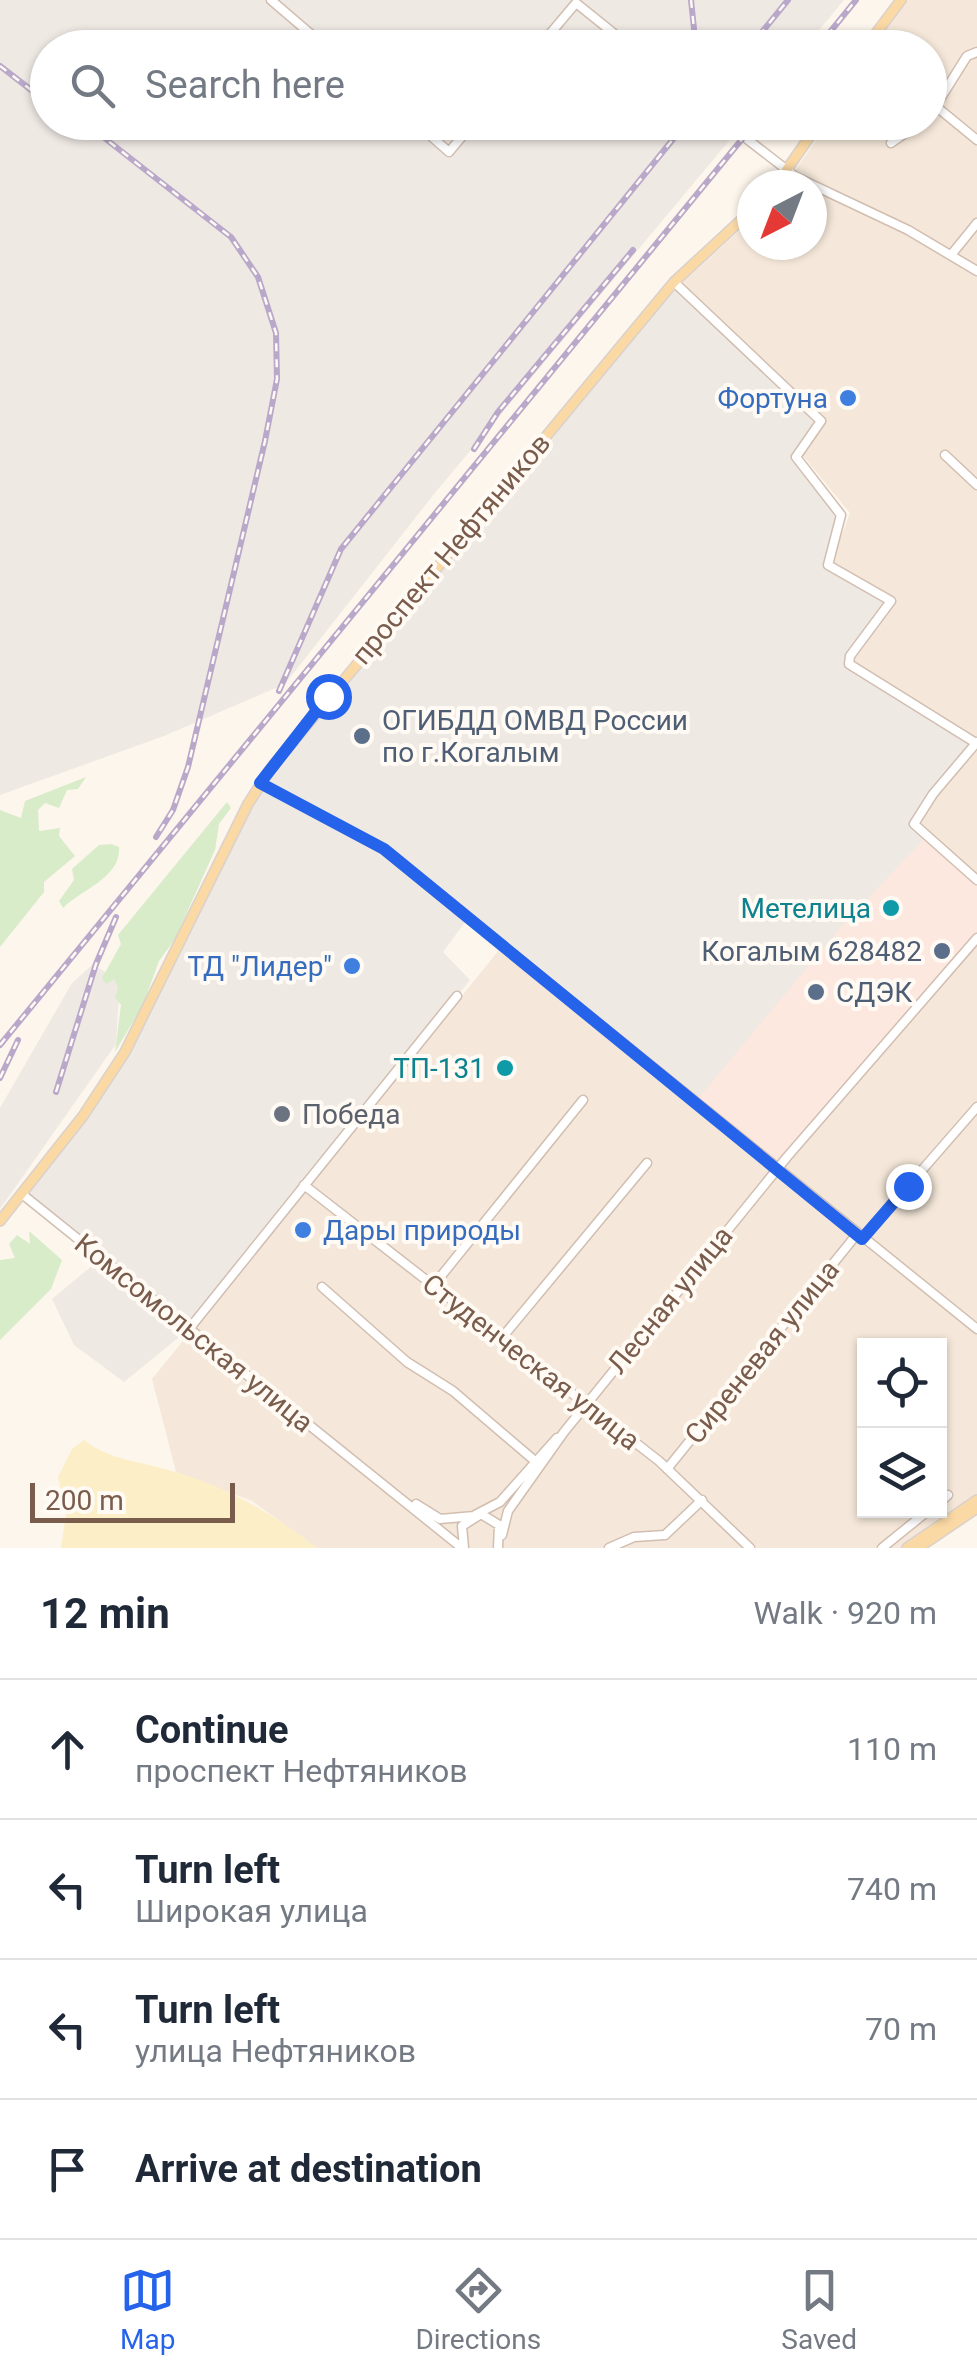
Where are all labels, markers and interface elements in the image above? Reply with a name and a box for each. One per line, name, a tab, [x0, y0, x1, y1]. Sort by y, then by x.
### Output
search box	[30, 30, 947, 140]
icon: search	[65, 58, 120, 113]
text: Search here	[145, 63, 345, 107]
north arrow	[737, 170, 827, 260]
place label: Фортуна	[718, 382, 828, 415]
marker: Фортуна	[837, 387, 859, 409]
street label: проспект Нефтяников	[345, 427, 557, 671]
route start	[306, 674, 352, 720]
place label: ОГИБДД ОМВД России по г.Когалым	[382, 704, 688, 769]
marker: ОГИБДД ОМВД России по г.Когалым	[351, 725, 373, 747]
place label: Метелица	[740, 892, 871, 925]
marker: Метелица	[880, 897, 902, 919]
place label: Когалым 628482	[701, 935, 922, 968]
marker: Когалым 628482	[931, 940, 953, 962]
place label: ТД "Лидер"	[188, 950, 332, 983]
marker: ТД "Лидер"	[341, 955, 363, 977]
place label: СДЭК	[836, 976, 912, 1009]
marker: СДЭК	[805, 981, 827, 1003]
place label: ТП-131	[393, 1052, 485, 1085]
marker: ТП-131	[494, 1057, 516, 1079]
place label: Победа	[302, 1098, 400, 1131]
marker: Победа	[271, 1103, 293, 1125]
route end	[886, 1164, 932, 1210]
place label: Дары природы	[323, 1214, 521, 1247]
marker: Дары природы	[292, 1219, 314, 1241]
street label: Лесная улица	[601, 1220, 739, 1380]
street label: Комсомольская улица	[68, 1227, 320, 1439]
street label: Сиреневая улица	[678, 1254, 846, 1450]
street label: Студенческая улица	[416, 1267, 646, 1457]
map controls	[857, 1338, 947, 1518]
button: locate	[857, 1338, 947, 1428]
button: layers	[857, 1428, 947, 1518]
scale bar	[30, 1478, 235, 1522]
text: 200 m	[45, 1484, 124, 1517]
text: 12 min	[40, 1589, 170, 1638]
text: Walk · 920 m	[754, 1594, 937, 1632]
text: Continue	[135, 1708, 289, 1752]
icon: ahead	[40, 1722, 95, 1777]
text: 110 m	[847, 1730, 937, 1768]
text: проспект Нефтяников	[135, 1752, 468, 1790]
text: Turn left	[135, 1848, 280, 1892]
icon: left	[40, 1862, 95, 1917]
text: 740 m	[847, 1870, 937, 1908]
text: Широкая улица	[135, 1892, 368, 1930]
text: Turn left	[135, 1988, 280, 2032]
icon: left	[40, 2002, 95, 2057]
text: 70 m	[865, 2010, 937, 2048]
text: улица Нефтяников	[135, 2032, 416, 2070]
icon: arrive	[40, 2142, 95, 2197]
text: Arrive at destination	[135, 2147, 482, 2191]
tab: Map	[120, 2263, 175, 2356]
tab: Directions	[415, 2263, 541, 2356]
tab: Saved	[781, 2263, 857, 2356]

